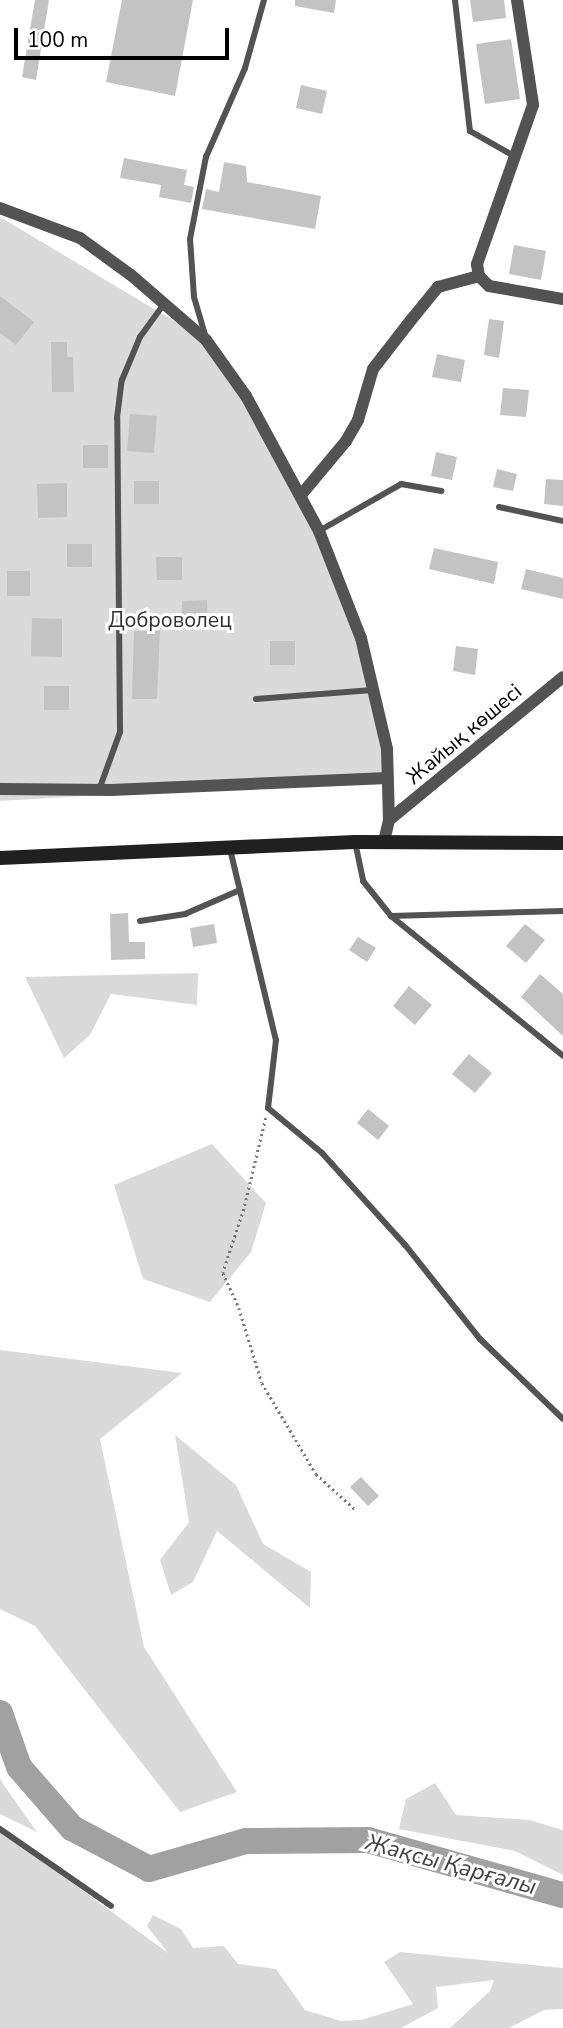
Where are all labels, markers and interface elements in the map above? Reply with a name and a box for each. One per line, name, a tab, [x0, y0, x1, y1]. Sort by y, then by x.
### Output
scale bar	[18, 14, 233, 58]
text: 100 m	[27, 26, 88, 54]
park label: Доброволец	[108, 607, 232, 633]
street label: Жайық көшесі	[401, 679, 527, 789]
water label: Жақсы Қарғалы	[363, 1829, 539, 1901]

